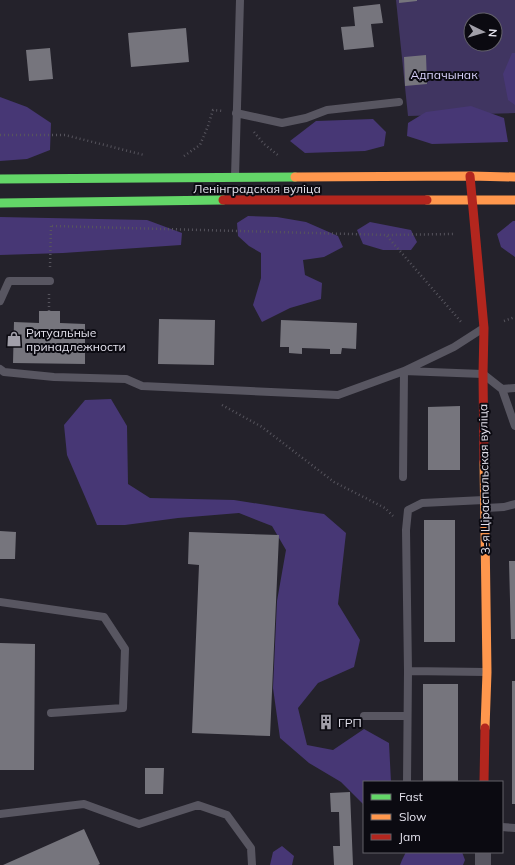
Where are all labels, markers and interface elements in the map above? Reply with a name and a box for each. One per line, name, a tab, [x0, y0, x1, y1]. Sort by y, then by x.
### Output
north arrow	[463, 12, 503, 52]
text: N	[486, 28, 500, 38]
park label: Адпачынак	[410, 67, 478, 82]
street label: Ленінградская вуліца	[193, 181, 321, 196]
place label: Ритуальные принадлежности	[26, 325, 126, 354]
shop icon: Ритуальные принадлежности	[5, 330, 23, 348]
street label: 3-я Ціраспальская вуліца	[475, 404, 493, 554]
building icon: ГРП	[317, 713, 335, 731]
place label: ГРП	[338, 715, 362, 730]
legend	[363, 781, 503, 853]
text: Fast	[399, 789, 423, 804]
text: Slow	[399, 809, 427, 824]
text: Jam	[399, 829, 421, 844]

